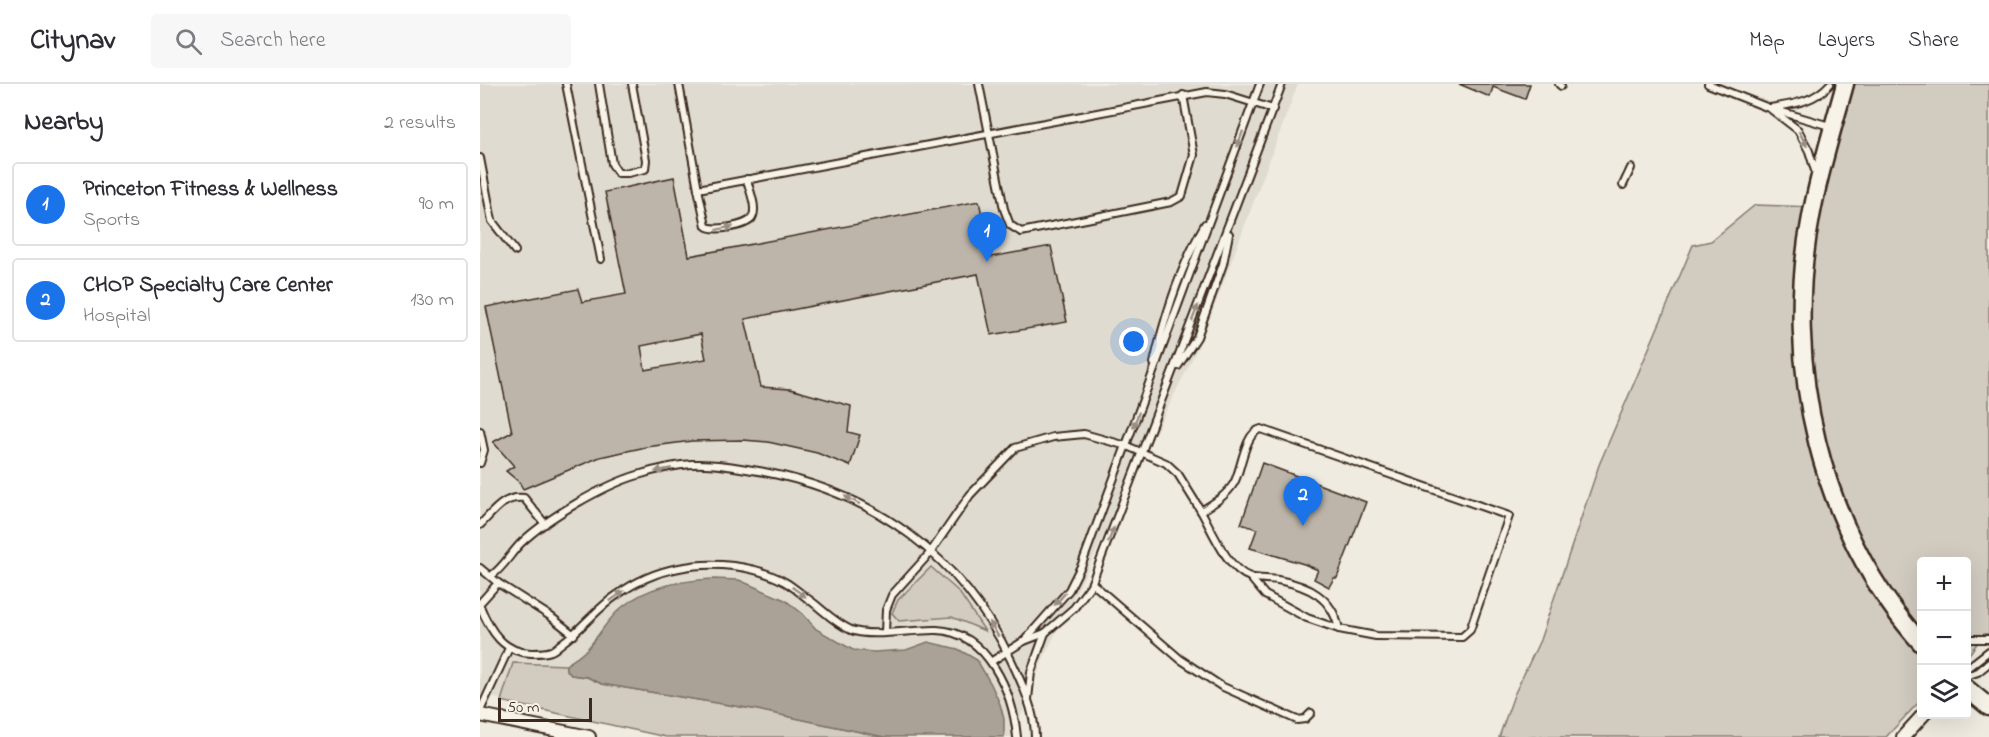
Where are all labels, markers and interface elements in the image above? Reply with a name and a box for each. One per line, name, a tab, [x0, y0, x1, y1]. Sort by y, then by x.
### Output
search box	[151, 14, 571, 68]
text: Citynav	[30, 21, 115, 62]
icon: search	[172, 25, 205, 58]
text: Search here	[220, 25, 326, 57]
text: Map	[1749, 26, 1785, 56]
text: Layers	[1818, 26, 1875, 56]
text: Share	[1908, 26, 1959, 56]
text: Nearby	[24, 104, 103, 142]
text: 2 results	[384, 109, 456, 138]
one-way arrow	[1234, 130, 1244, 148]
one-way arrow	[1798, 131, 1808, 148]
text: Princeton Fitness & Wellness	[83, 174, 338, 206]
text: 1	[42, 190, 49, 219]
text: 90 m	[419, 190, 454, 219]
text: Sports	[83, 206, 140, 235]
pin: 1	[968, 212, 1006, 262]
one-way arrow	[715, 223, 734, 232]
text: CHOP Specialty Care Center	[83, 270, 333, 302]
text: 2	[41, 286, 50, 315]
text: 130 m	[410, 286, 454, 315]
text: Hospital	[83, 302, 151, 331]
one-way arrow	[1191, 304, 1200, 322]
your location	[1119, 327, 1148, 356]
one-way arrow	[1131, 412, 1141, 430]
one-way arrow	[653, 466, 672, 475]
pin: 2	[1284, 476, 1322, 526]
one-way arrow	[843, 495, 860, 505]
one-way arrow	[1106, 525, 1116, 543]
map controls	[1917, 557, 1971, 719]
button: +	[1917, 557, 1971, 611]
one-way arrow	[791, 586, 807, 598]
one-way arrow	[609, 590, 625, 602]
one-way arrow	[1054, 591, 1067, 607]
button: −	[1917, 611, 1971, 665]
one-way arrow	[989, 620, 999, 637]
button: layers	[1917, 665, 1971, 719]
scale bar	[498, 695, 592, 722]
text: 50 m	[507, 696, 539, 720]

